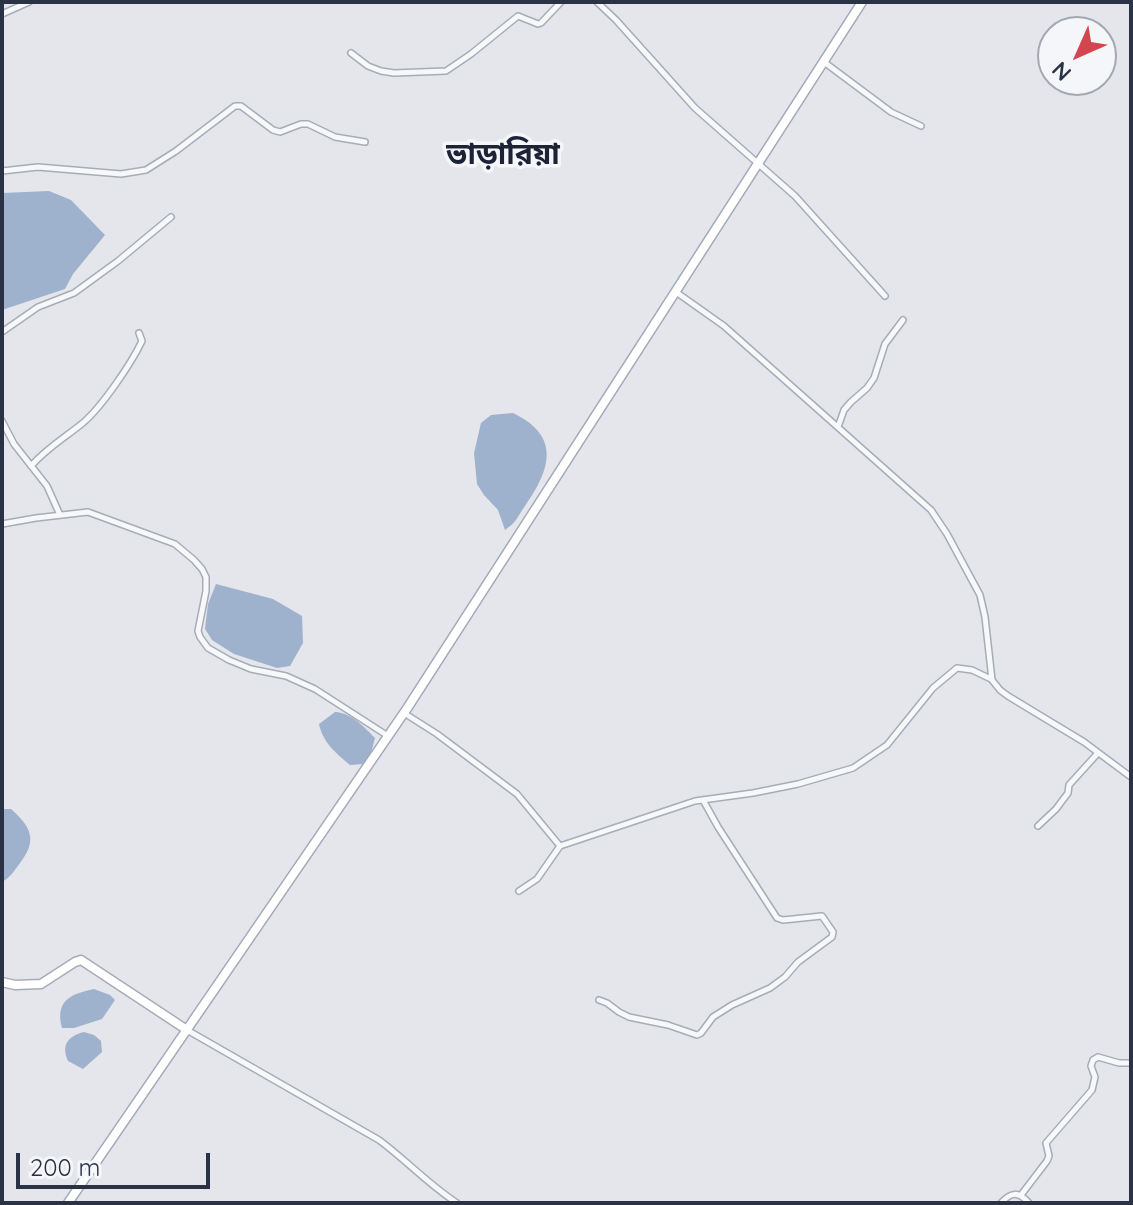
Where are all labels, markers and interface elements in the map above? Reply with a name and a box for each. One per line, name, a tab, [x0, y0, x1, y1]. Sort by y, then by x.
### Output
north arrow	[1037, 16, 1117, 96]
text: N	[1046, 56, 1077, 87]
district label: ভাড়ারিয়া	[446, 137, 560, 173]
scale bar	[20, 1137, 214, 1187]
text: 200 m	[30, 1152, 100, 1182]

